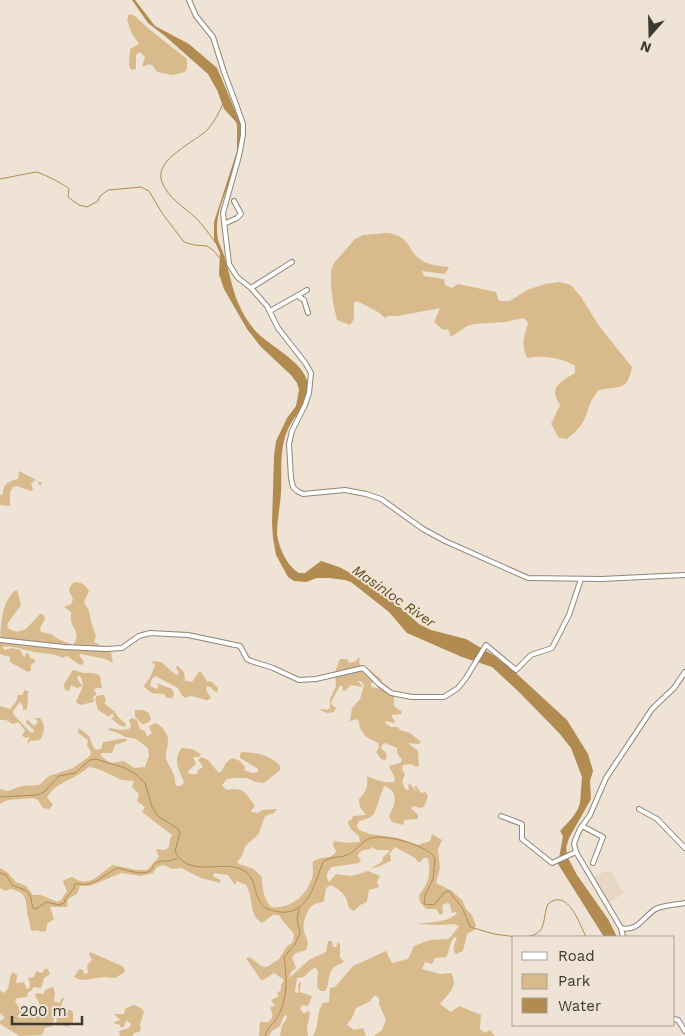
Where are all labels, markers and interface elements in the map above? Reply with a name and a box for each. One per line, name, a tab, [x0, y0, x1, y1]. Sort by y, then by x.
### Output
north arrow	[625, 10, 675, 60]
text: N	[638, 38, 653, 57]
water label: Masinloc River	[350, 562, 439, 631]
legend	[512, 936, 675, 1026]
text: Road	[558, 947, 595, 965]
text: Park	[558, 972, 591, 990]
scale bar	[12, 994, 82, 1026]
text: Water	[558, 997, 601, 1015]
text: 200 m	[20, 1002, 67, 1020]

